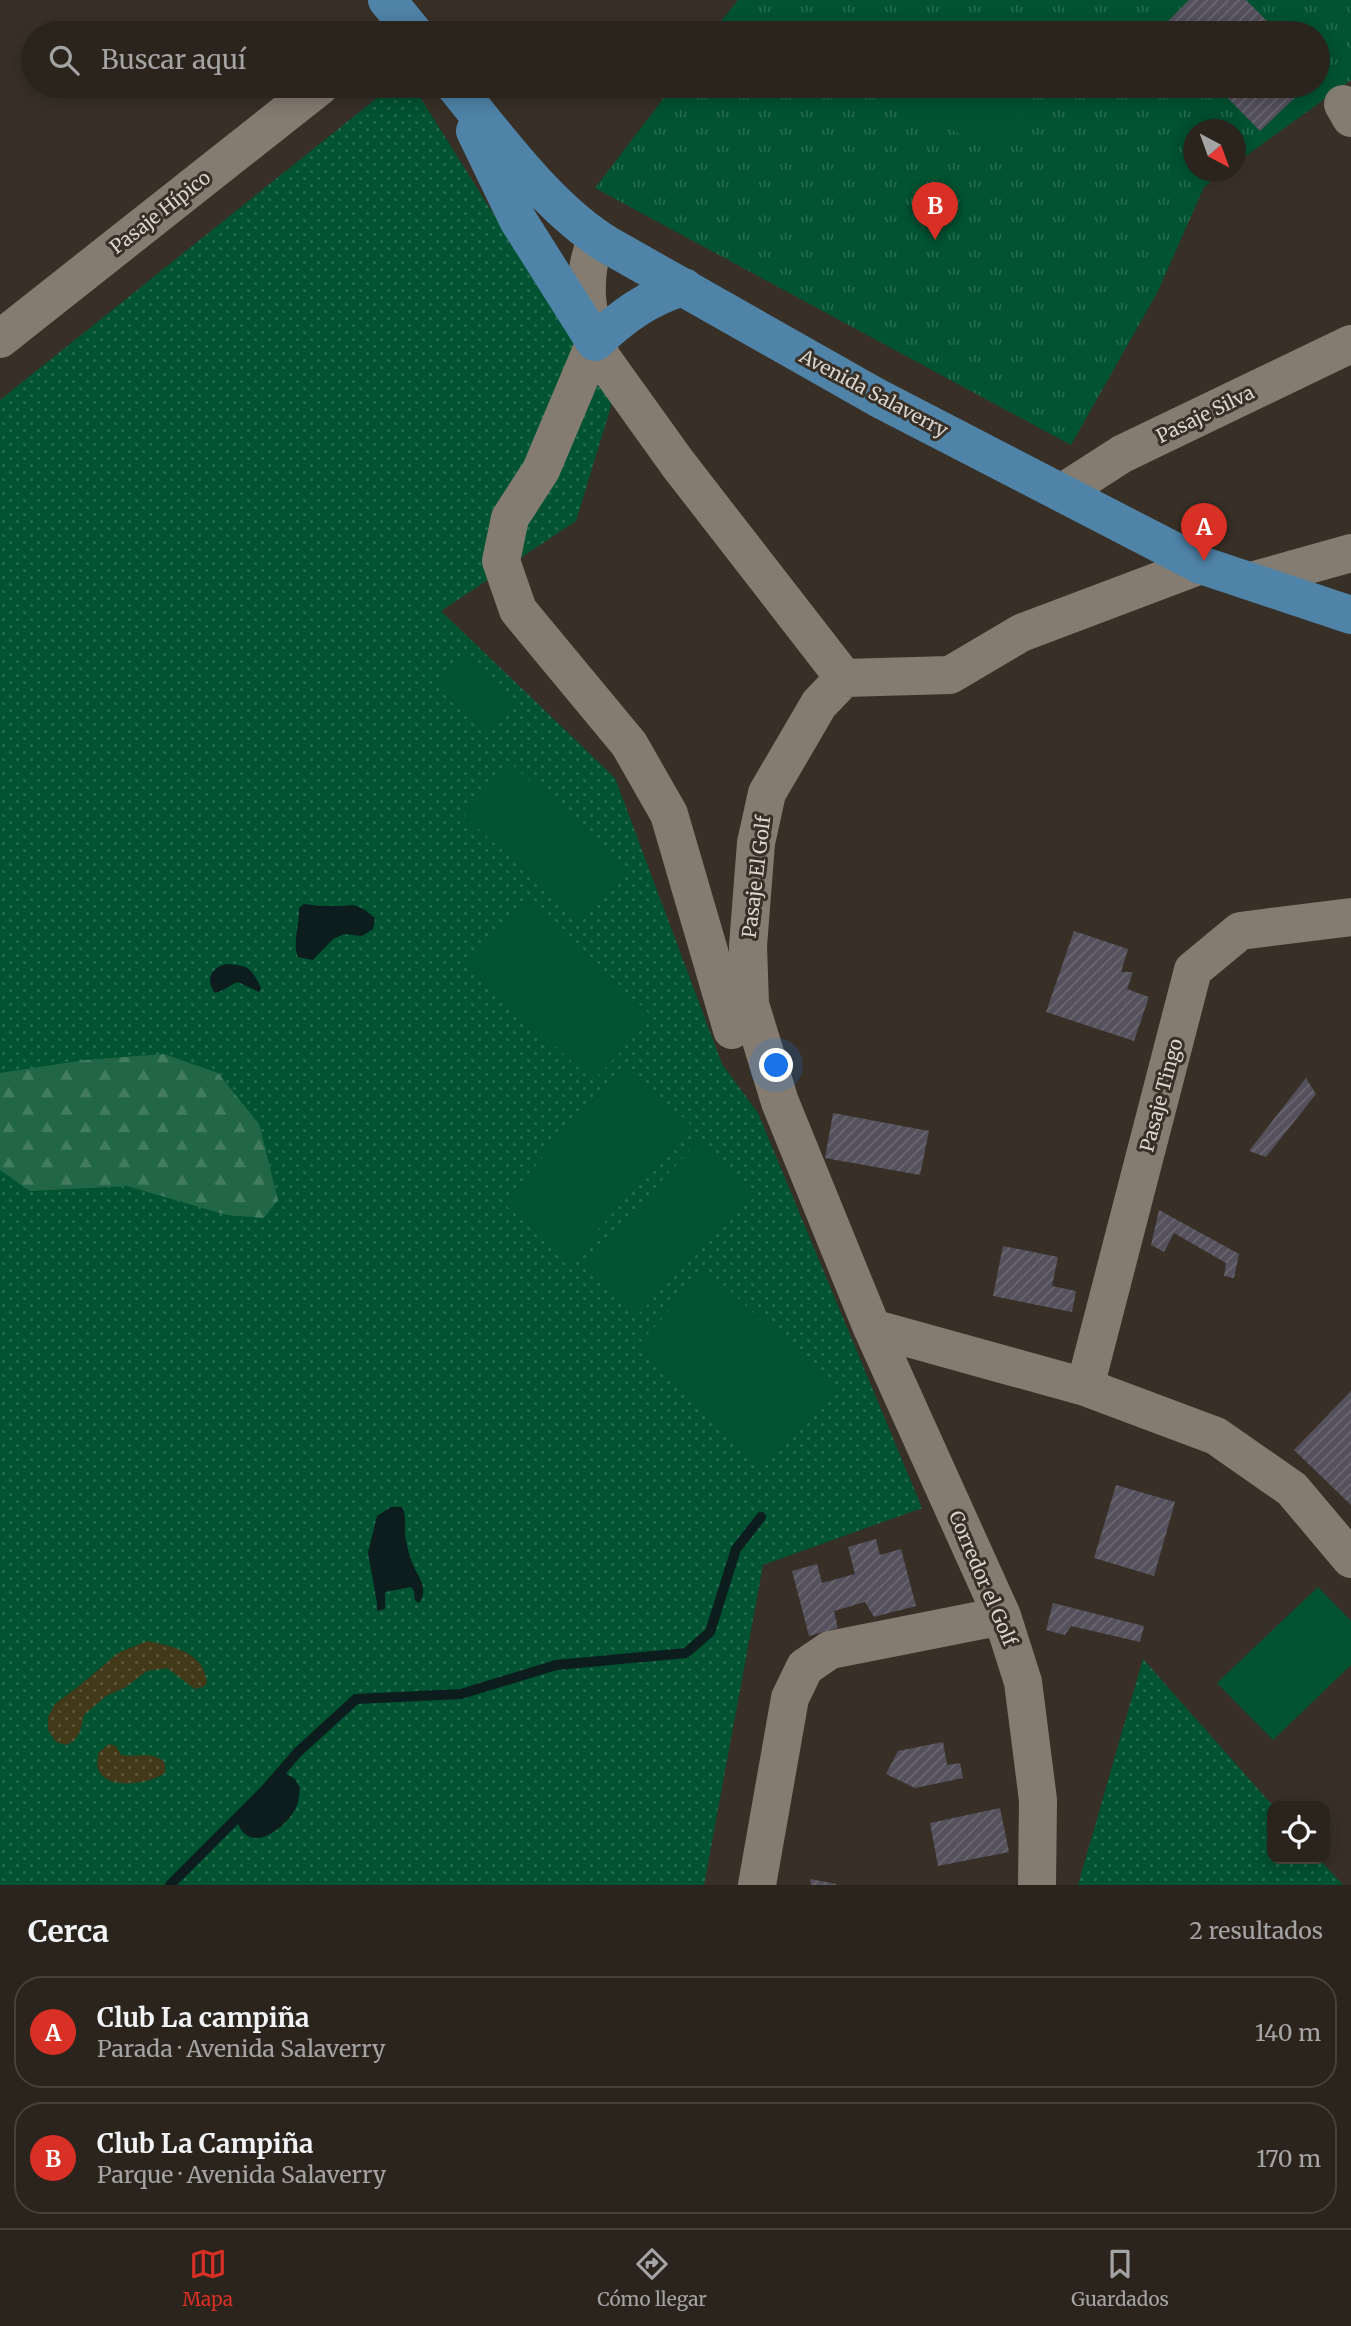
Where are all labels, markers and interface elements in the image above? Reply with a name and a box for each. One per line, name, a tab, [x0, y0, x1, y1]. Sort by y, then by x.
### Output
search box	[21, 21, 1330, 98]
icon: search	[45, 41, 83, 79]
text: Buscar aquí	[101, 43, 246, 76]
north arrow	[1183, 119, 1246, 182]
street label: Pasaje Hípico	[105, 165, 215, 259]
pin: B	[912, 182, 958, 240]
street label: Avenida Salaverry	[795, 343, 952, 442]
street label: Pasaje Silva	[1152, 380, 1258, 448]
pin: A	[1181, 503, 1227, 561]
street label: Pasaje El Golf	[737, 814, 775, 939]
street label: Pasaje Tingo	[1134, 1036, 1188, 1154]
your location	[759, 1048, 793, 1082]
street label: Corredor el Golf	[944, 1507, 1023, 1650]
map controls	[1267, 1801, 1330, 1864]
button: locate	[1267, 1801, 1330, 1864]
text: Cerca	[28, 1912, 109, 1950]
text: 2 resultados	[1189, 1916, 1323, 1945]
text: Club La campiña	[97, 2001, 310, 2034]
text: A	[45, 2018, 61, 2047]
text: 140 m	[1255, 2018, 1321, 2047]
text: Parada · Avenida Salaverry	[97, 2034, 385, 2063]
text: Club La Campiña	[97, 2127, 314, 2160]
text: B	[45, 2144, 61, 2173]
text: 170 m	[1256, 2144, 1321, 2173]
text: Parque · Avenida Salaverry	[97, 2160, 386, 2189]
tab: Mapa	[182, 2245, 233, 2311]
tab: Cómo llegar	[597, 2245, 707, 2311]
tab: Guardados	[1071, 2245, 1169, 2311]

